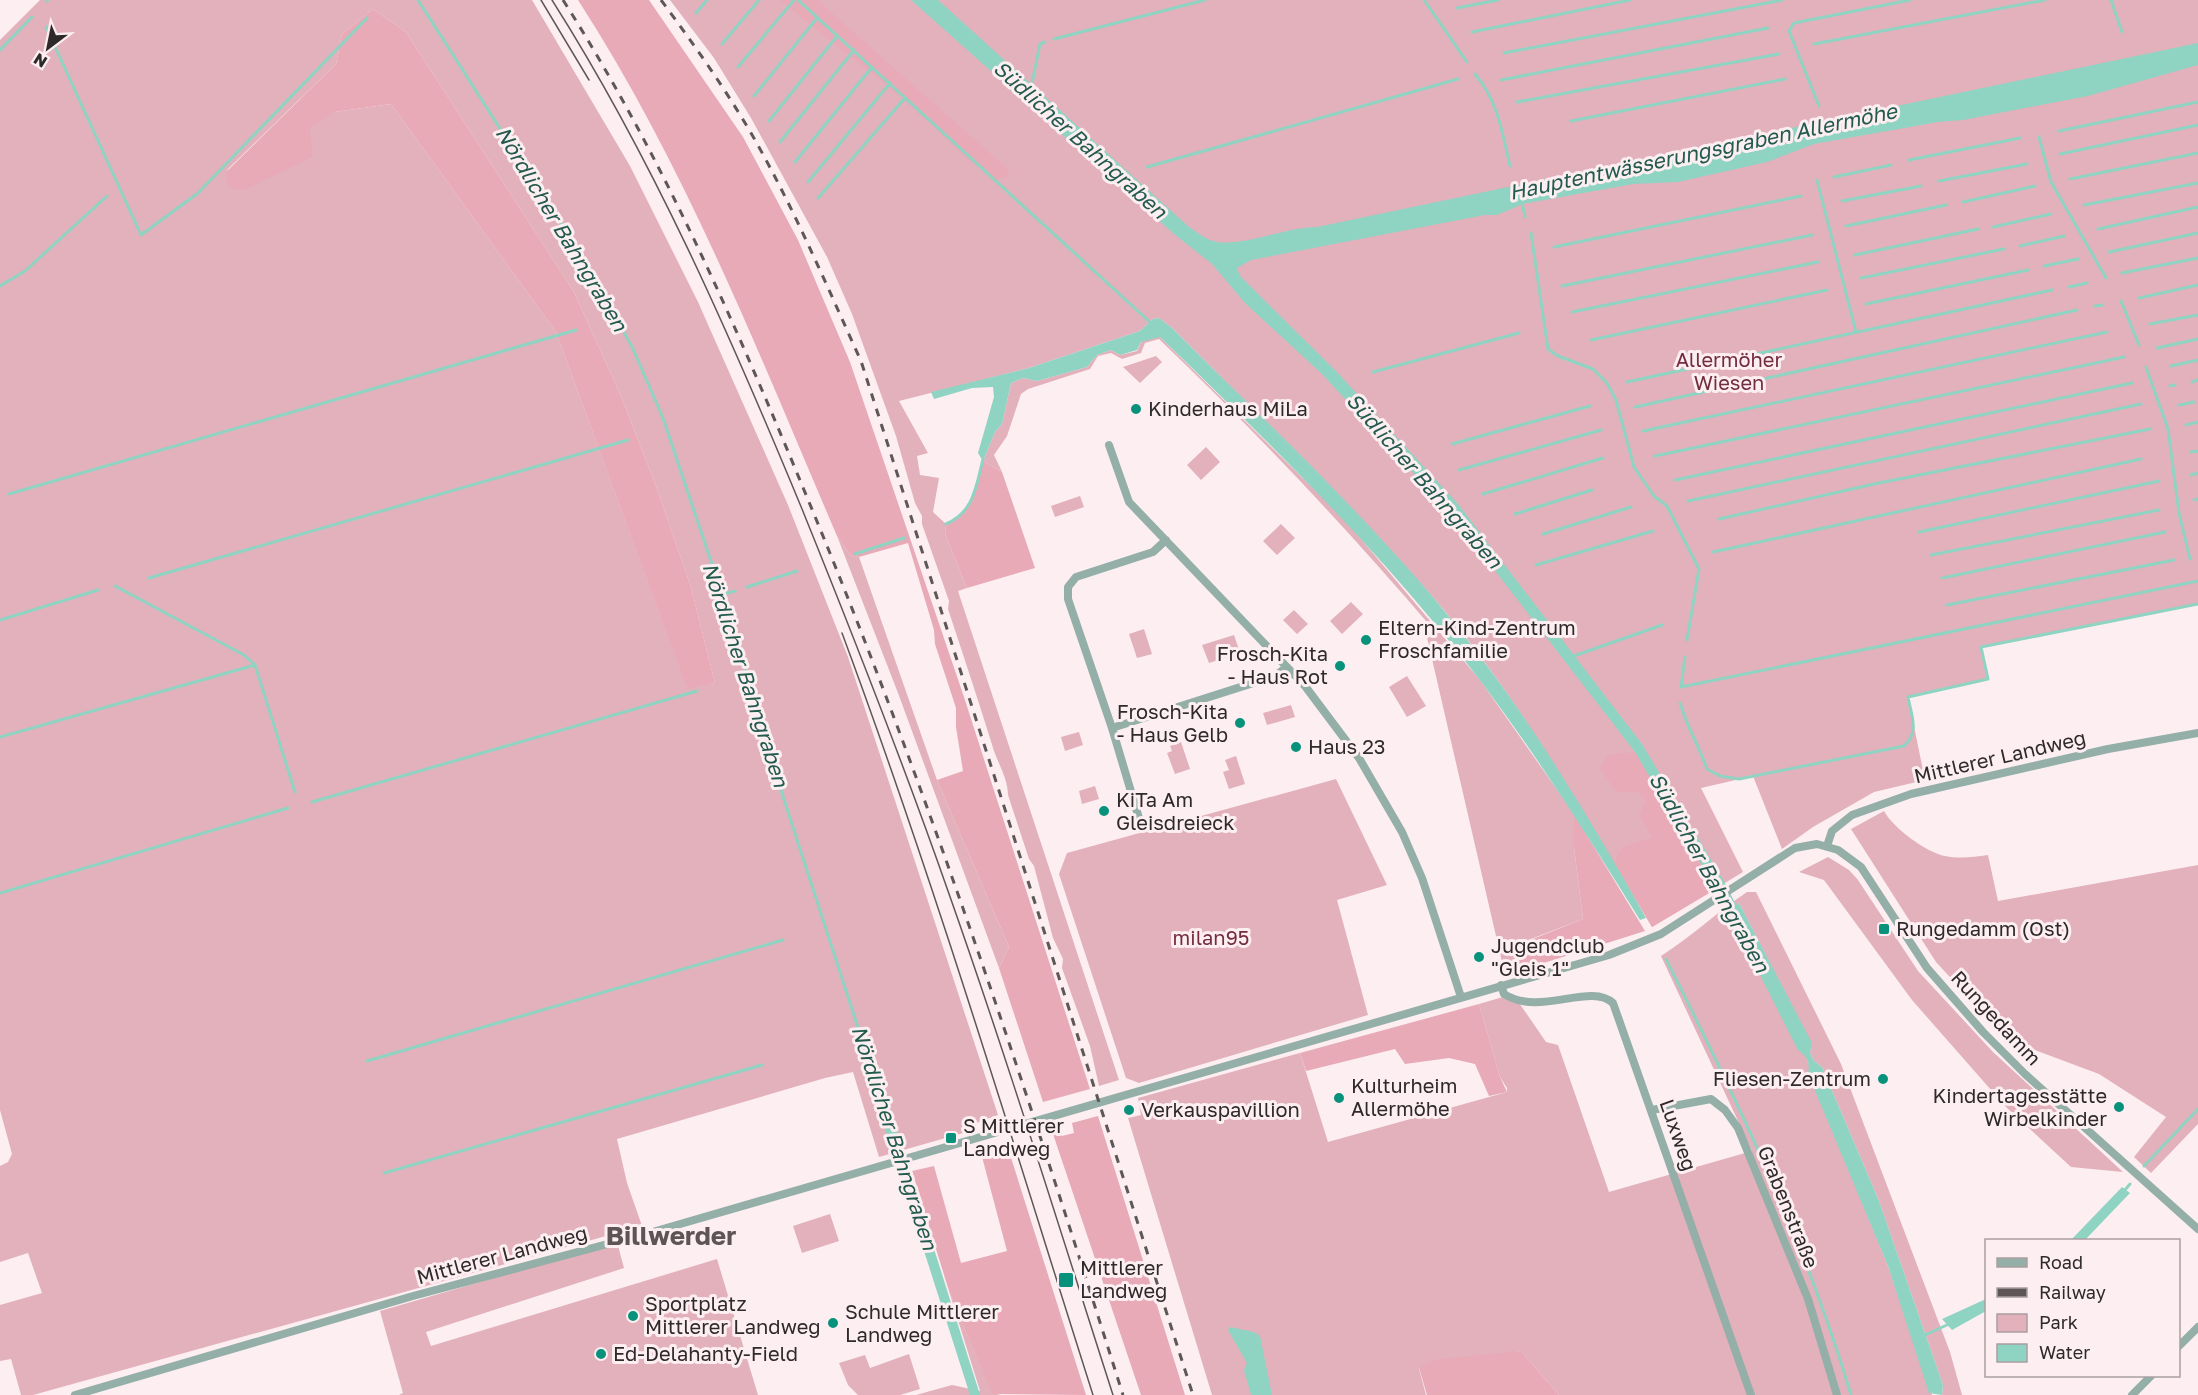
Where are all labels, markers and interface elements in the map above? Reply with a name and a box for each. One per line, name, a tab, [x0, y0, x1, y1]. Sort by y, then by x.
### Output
north arrow	[18, 18, 78, 78]
text: N	[30, 49, 51, 72]
water label: Südlicher Bahngraben	[989, 55, 1173, 225]
water label: Hauptentwässerungsgraben Allermöhe	[1507, 97, 1901, 205]
water label: Nördlicher Bahngraben	[490, 121, 634, 337]
park label: Allermöher Wiesen	[1676, 347, 1782, 394]
water label: Südlicher Bahngraben	[1341, 387, 1509, 574]
place label: Kinderhaus MiLa	[1148, 396, 1308, 420]
marker: Kinderhaus MiLa	[1129, 402, 1143, 416]
water label: Nördlicher Bahngraben	[697, 559, 795, 791]
place label: Eltern-Kind-Zentrum Froschfamilie	[1378, 615, 1576, 662]
marker: Eltern-Kind-Zentrum Froschfamilie	[1359, 633, 1373, 647]
place label: Frosch-Kita - Haus Rot	[1217, 641, 1328, 688]
marker: Frosch-Kita - Haus Rot	[1333, 659, 1347, 673]
place label: Frosch-Kita - Haus Gelb	[1117, 699, 1228, 746]
marker: Frosch-Kita - Haus Gelb	[1233, 716, 1247, 730]
street label: Mittlerer Landweg	[1912, 725, 2088, 787]
place label: Haus 23	[1308, 734, 1386, 758]
marker: Haus 23	[1289, 740, 1303, 754]
water label: Südlicher Bahngraben	[1644, 768, 1776, 978]
place label: KiTa Am Gleisdreieck	[1116, 787, 1235, 834]
marker: KiTa Am Gleisdreieck	[1097, 804, 1111, 818]
place label: Rungedamm (Ost)	[1896, 916, 2070, 940]
marker: Rungedamm (Ost)	[1877, 922, 1891, 936]
park label: milan95	[1173, 925, 1249, 949]
place label: Jugendclub "Gleis 1"	[1491, 933, 1604, 980]
marker: Jugendclub "Gleis 1"	[1472, 950, 1486, 964]
street label: Rungedamm	[1947, 965, 2047, 1070]
water label: Nördlicher Bahngraben	[846, 1022, 944, 1254]
place label: Fliesen-Zentrum	[1713, 1066, 1871, 1090]
marker: Fliesen-Zentrum	[1876, 1072, 1890, 1086]
place label: Kulturheim Allermöhe	[1351, 1073, 1457, 1120]
place label: Kindertagesstätte Wirbelkinder	[1933, 1083, 2107, 1130]
marker: Kulturheim Allermöhe	[1332, 1091, 1346, 1105]
street label: Luxweg	[1656, 1096, 1702, 1174]
place label: Verkauspavillion	[1141, 1097, 1300, 1121]
marker: Kindertagesstätte Wirbelkinder	[2112, 1100, 2126, 1114]
marker: Verkauspavillion	[1122, 1103, 1136, 1117]
place label: S Mittlerer Landweg	[963, 1113, 1064, 1160]
marker: S Mittlerer Landweg	[944, 1131, 958, 1145]
street label: Grabenstraße	[1753, 1142, 1824, 1271]
street label: Mittlerer Landweg	[414, 1220, 590, 1288]
district label: Billwerder	[606, 1220, 736, 1251]
legend	[1985, 1239, 2180, 1377]
text: Road	[2039, 1251, 2083, 1273]
place label: Mittlerer Landweg	[1080, 1255, 1167, 1302]
marker: Mittlerer Landweg	[1057, 1271, 1075, 1289]
text: Railway	[2039, 1281, 2106, 1303]
place label: Sportplatz Mittlerer Landweg	[645, 1291, 821, 1338]
place label: Schule Mittlerer Landweg	[845, 1299, 999, 1346]
marker: Sportplatz Mittlerer Landweg	[626, 1309, 640, 1323]
text: Park	[2039, 1311, 2078, 1333]
marker: Schule Mittlerer Landweg	[826, 1316, 840, 1330]
place label: Ed-Delahanty-Field	[613, 1341, 798, 1365]
text: Water	[2039, 1341, 2090, 1363]
marker: Ed-Delahanty-Field	[594, 1347, 608, 1361]

